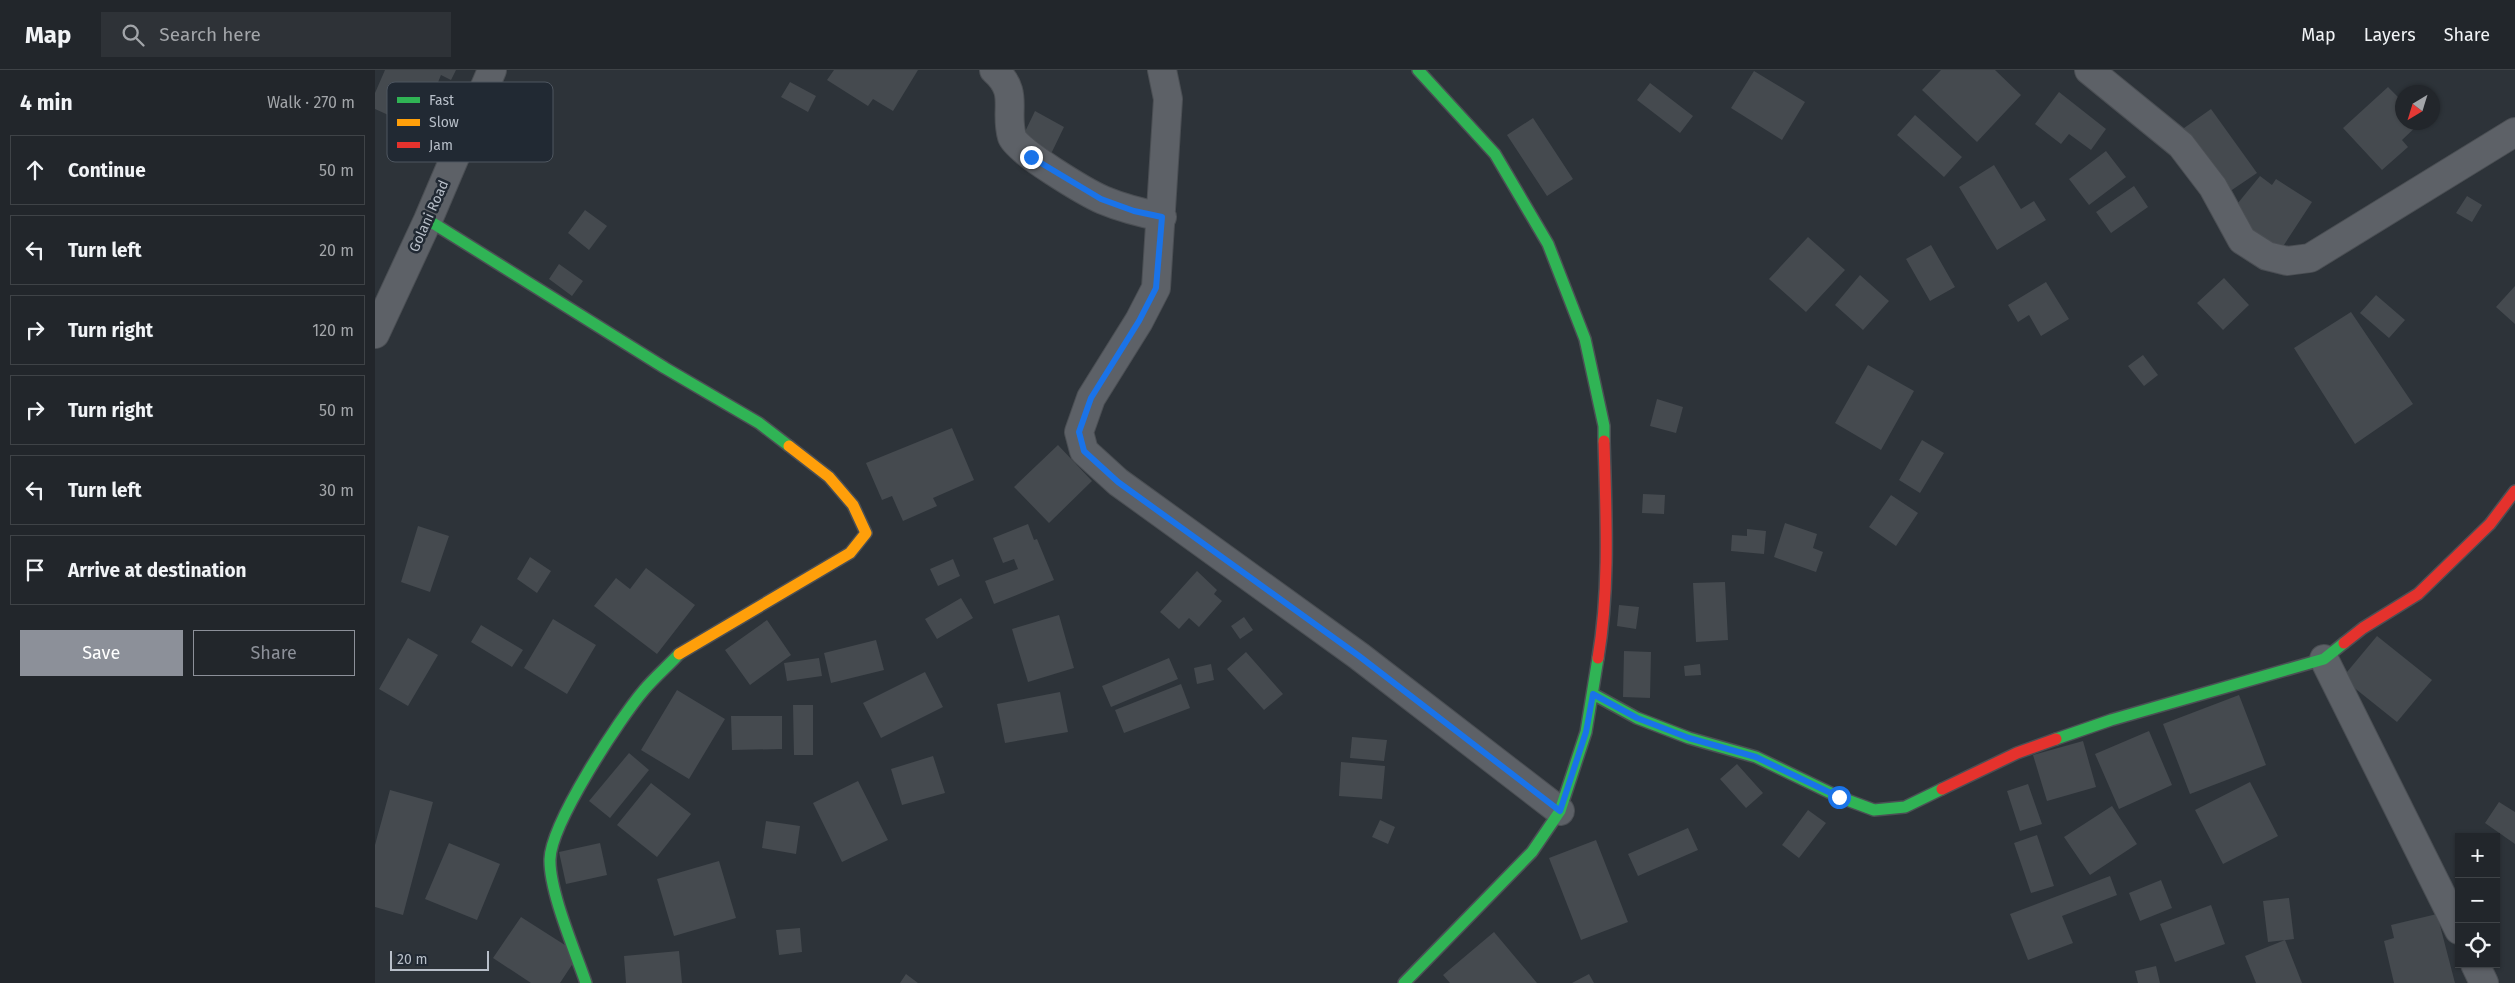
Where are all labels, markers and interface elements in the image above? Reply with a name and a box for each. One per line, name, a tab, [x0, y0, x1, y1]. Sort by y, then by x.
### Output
search box	[101, 12, 451, 57]
text: Map	[25, 21, 71, 49]
icon: search	[119, 21, 147, 49]
text: Search here	[159, 23, 261, 46]
text: Map	[2301, 24, 2336, 46]
text: Layers	[2364, 24, 2416, 46]
text: Share	[2444, 24, 2490, 46]
legend	[387, 82, 553, 162]
north arrow	[2395, 85, 2440, 130]
text: 4 min	[20, 90, 73, 116]
text: Fast	[429, 92, 455, 109]
text: Walk · 270 m	[267, 93, 355, 112]
text: Slow	[429, 114, 459, 131]
text: Jam	[429, 137, 453, 154]
route end	[1020, 146, 1043, 169]
icon: ahead	[21, 156, 49, 184]
text: Continue	[68, 159, 146, 182]
text: 50 m	[319, 161, 354, 180]
street label: Golani Road	[406, 177, 452, 255]
icon: left	[21, 236, 49, 264]
text: Turn left	[68, 239, 142, 262]
text: 20 m	[319, 241, 354, 260]
icon: right	[21, 316, 49, 344]
text: Turn right	[68, 319, 153, 342]
text: 120 m	[312, 321, 354, 340]
icon: right	[21, 396, 49, 424]
text: Turn right	[68, 399, 153, 422]
text: 50 m	[319, 401, 354, 420]
icon: left	[21, 476, 49, 504]
text: Turn left	[68, 479, 142, 502]
text: 30 m	[319, 481, 354, 500]
icon: arrive	[21, 556, 49, 584]
text: Arrive at destination	[68, 559, 247, 582]
button: Save	[20, 630, 183, 676]
button: Share	[193, 630, 355, 676]
route start	[1828, 786, 1851, 809]
map controls	[2455, 833, 2500, 968]
button: +	[2455, 833, 2500, 878]
button: −	[2455, 878, 2500, 923]
button: locate	[2455, 923, 2500, 968]
scale bar	[390, 948, 489, 971]
text: 20 m	[397, 951, 427, 968]

